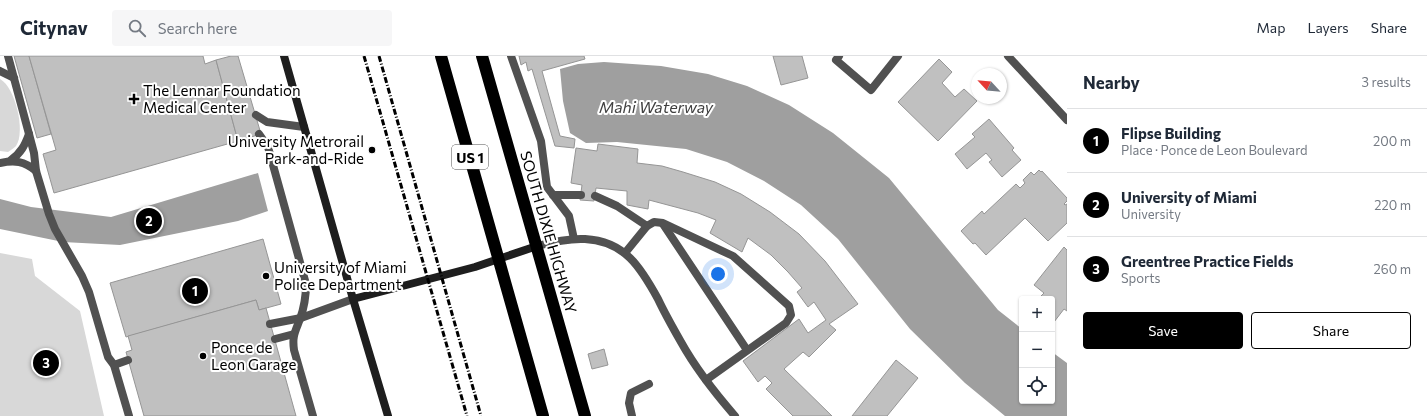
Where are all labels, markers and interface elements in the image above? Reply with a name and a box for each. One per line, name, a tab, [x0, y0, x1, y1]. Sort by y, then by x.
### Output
search box	[112, 10, 392, 46]
text: Citynav	[20, 16, 88, 39]
icon: search	[126, 17, 148, 39]
text: Search here	[158, 19, 237, 37]
text: Map	[1257, 19, 1285, 36]
text: Layers	[1307, 19, 1349, 36]
text: Share	[1371, 19, 1407, 36]
north arrow	[971, 68, 1007, 104]
text: Nearby	[1083, 72, 1140, 93]
text: 3 results	[1362, 74, 1411, 90]
place label: The Lennar Foundation Medical Center	[143, 81, 301, 116]
marker: The Lennar Foundation Medical Center	[128, 93, 140, 105]
water label: Mahi Waterway	[599, 97, 714, 116]
text: Flipse Building	[1121, 124, 1221, 142]
place label: University Metrorail Park-and-Ride	[228, 132, 364, 167]
text: 1	[1093, 133, 1099, 149]
text: 200 m	[1373, 133, 1411, 149]
text: Place · Ponce de Leon Boulevard	[1121, 142, 1308, 158]
marker: University Metrorail Park-and-Ride	[367, 145, 377, 155]
road number: US 1	[452, 145, 488, 169]
street label: SOUTH DIXIE HIGHWAY	[517, 149, 581, 315]
text: University of Miami	[1121, 188, 1257, 206]
text: 2	[1092, 197, 1100, 213]
text: 220 m	[1374, 197, 1411, 213]
pin: 2	[136, 206, 162, 236]
text: University	[1121, 206, 1181, 222]
text: Greentree Practice Fields	[1121, 252, 1293, 270]
place label: University of Miami Police Department	[274, 258, 407, 293]
text: 3	[1092, 261, 1100, 277]
text: 260 m	[1374, 261, 1411, 277]
your location	[708, 264, 728, 284]
text: Sports	[1121, 270, 1161, 286]
marker: University of Miami Police Department	[261, 271, 271, 281]
pin: 1	[182, 276, 208, 306]
map controls	[1019, 296, 1055, 404]
button: +	[1019, 296, 1055, 332]
button: Save	[1083, 312, 1243, 349]
button: Share	[1251, 312, 1411, 349]
button: −	[1019, 332, 1055, 368]
place label: Ponce de Leon Garage	[211, 338, 296, 373]
pin: 3	[33, 348, 59, 378]
marker: Ponce de Leon Garage	[198, 351, 208, 361]
button: locate	[1019, 368, 1055, 404]

